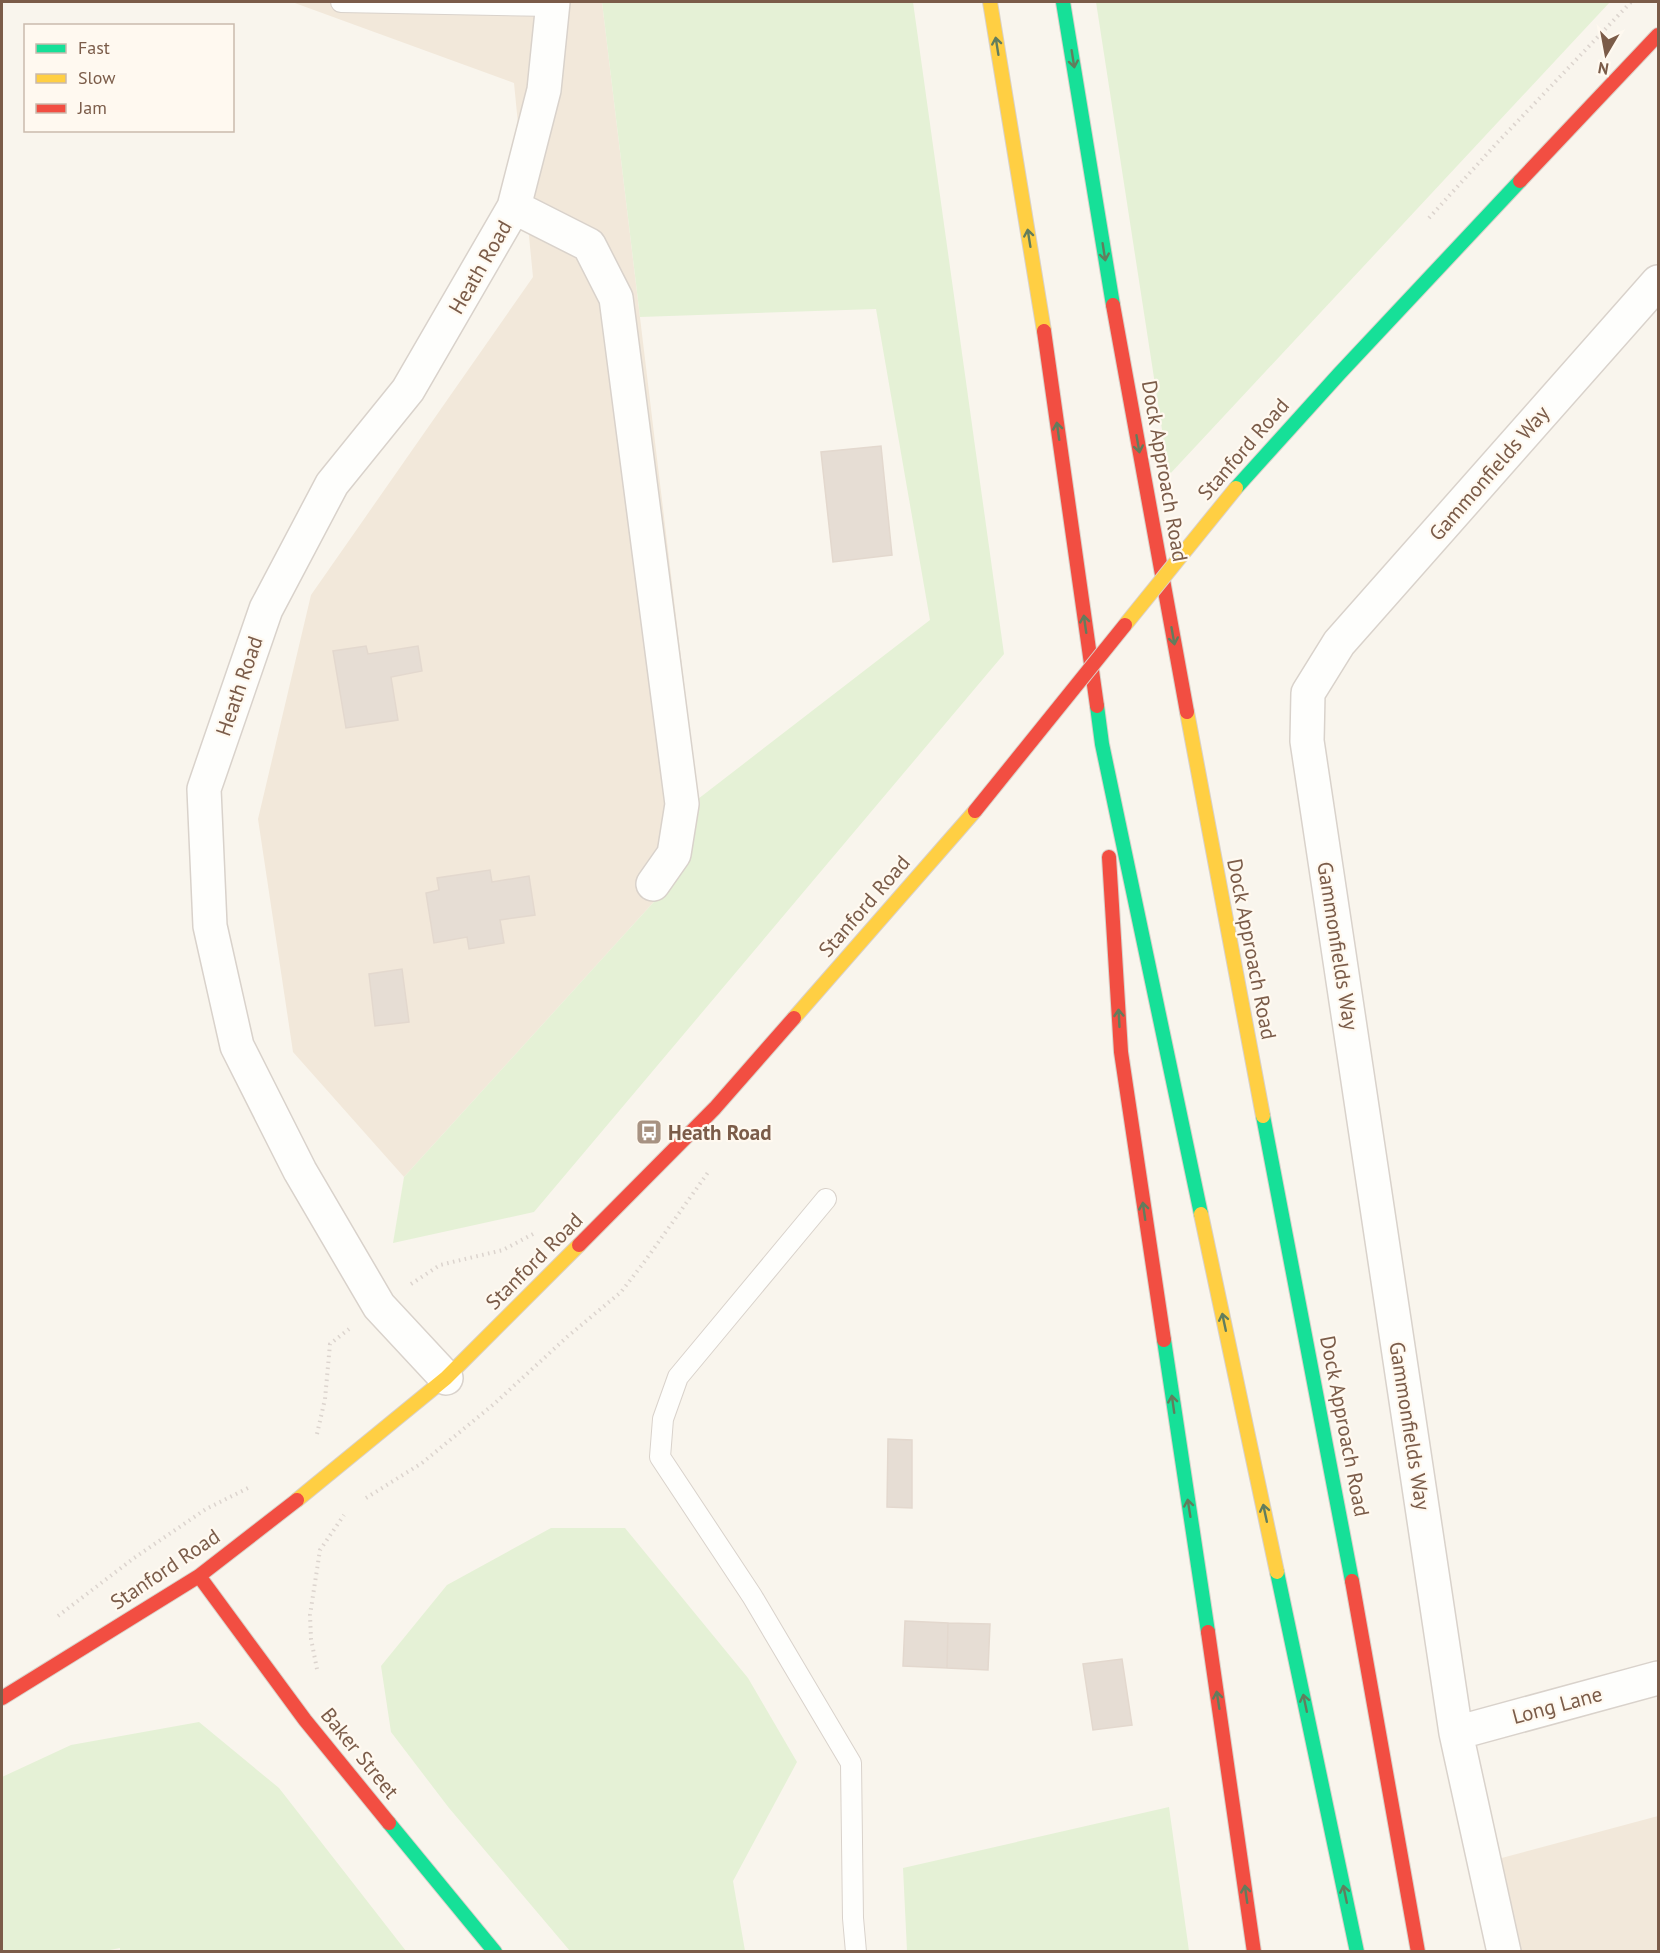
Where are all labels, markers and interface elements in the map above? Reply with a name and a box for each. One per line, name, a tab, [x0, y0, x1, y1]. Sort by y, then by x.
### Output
legend	[24, 24, 234, 132]
north arrow	[1576, 24, 1636, 84]
text: Fast	[78, 36, 110, 59]
one-way arrow	[991, 36, 1002, 56]
one-way arrow	[1067, 49, 1078, 69]
text: N	[1596, 58, 1610, 80]
text: Slow	[78, 66, 116, 89]
text: Jam	[77, 96, 107, 119]
street label: Heath Road	[442, 215, 518, 319]
one-way arrow	[1023, 229, 1034, 249]
one-way arrow	[1099, 241, 1110, 261]
street label: Dock Approach Road	[1136, 378, 1194, 564]
street label: Stanford Road	[1191, 392, 1295, 506]
street label: Gammonfields Way	[1423, 400, 1555, 546]
one-way arrow	[1052, 422, 1063, 441]
one-way arrow	[1133, 433, 1144, 453]
one-way arrow	[1080, 615, 1091, 634]
one-way arrow	[1168, 625, 1179, 645]
street label: Heath Road	[209, 632, 269, 740]
street label: Stanford Road	[812, 849, 916, 963]
street label: Dock Approach Road	[1221, 856, 1283, 1042]
street label: Gammonfields Way	[1311, 860, 1365, 1032]
one-way arrow	[1113, 1008, 1124, 1028]
bus stop icon: Heath Road	[634, 1117, 664, 1147]
place label: Heath Road	[668, 1119, 772, 1146]
one-way arrow	[1139, 1201, 1150, 1221]
street label: Stanford Road	[480, 1207, 588, 1315]
one-way arrow	[1218, 1313, 1230, 1332]
street label: Dock Approach Road	[1314, 1333, 1376, 1519]
street label: Gammonfields Way	[1383, 1340, 1437, 1512]
one-way arrow	[1168, 1394, 1179, 1414]
one-way arrow	[1183, 1498, 1194, 1518]
one-way arrow	[1259, 1503, 1270, 1523]
street label: Stanford Road	[105, 1522, 225, 1616]
street label: Long Lane	[1509, 1680, 1605, 1730]
one-way arrow	[1213, 1691, 1224, 1711]
one-way arrow	[1299, 1694, 1310, 1714]
street label: Baker Street	[315, 1702, 405, 1804]
one-way arrow	[1240, 1884, 1251, 1904]
one-way arrow	[1339, 1885, 1351, 1904]

